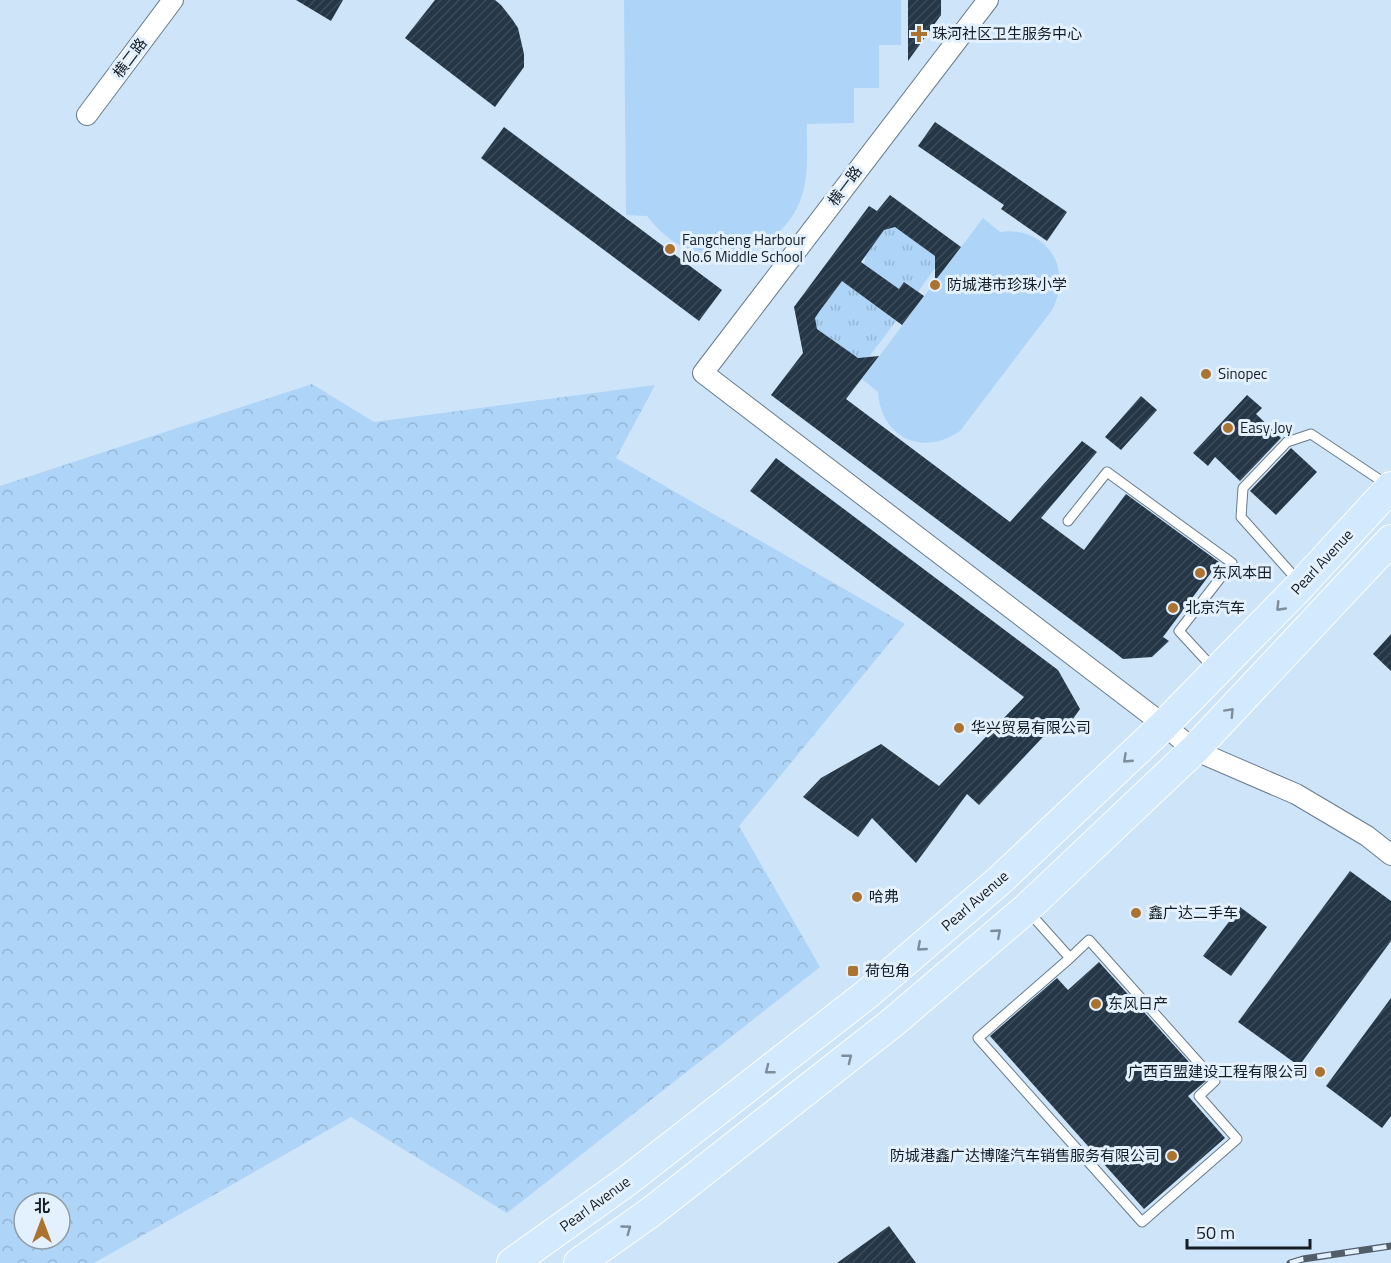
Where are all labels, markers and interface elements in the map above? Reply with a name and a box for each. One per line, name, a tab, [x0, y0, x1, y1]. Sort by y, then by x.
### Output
place label: 珠河社区卫生服务中心	[932, 22, 1082, 45]
marker: 珠河社区卫生服务中心	[910, 25, 928, 43]
street label: 横二路	[107, 33, 152, 83]
street label: 横一路	[822, 161, 867, 211]
place label: Fangcheng Harbour No.6 Middle School	[682, 228, 806, 268]
marker: Fangcheng Harbour No.6 Middle School	[663, 242, 677, 256]
place label: 防城港市珍珠小学	[947, 273, 1067, 296]
marker: 防城港市珍珠小学	[928, 278, 942, 292]
place label: Sinopec	[1218, 362, 1267, 385]
marker: Sinopec	[1199, 367, 1213, 381]
place label: Easy Joy	[1240, 416, 1293, 439]
marker: Easy Joy	[1221, 421, 1235, 435]
street label: Pearl Avenue	[1285, 524, 1358, 600]
place label: 东风本田	[1212, 561, 1272, 584]
marker: 东风本田	[1193, 566, 1207, 580]
place label: 北京汽车	[1185, 596, 1245, 619]
one-way arrow	[1276, 599, 1287, 610]
marker: 北京汽车	[1166, 601, 1180, 615]
one-way arrow	[1223, 708, 1234, 719]
place label: 华兴贸易有限公司	[971, 716, 1091, 739]
marker: 华兴贸易有限公司	[952, 721, 966, 735]
one-way arrow	[1124, 752, 1135, 763]
street label: Pearl Avenue	[936, 865, 1013, 936]
place label: 哈弗	[869, 885, 899, 908]
marker: 哈弗	[850, 890, 864, 904]
place label: 鑫广达二手车	[1148, 901, 1238, 924]
marker: 鑫广达二手车	[1129, 906, 1143, 920]
one-way arrow	[991, 930, 1002, 941]
one-way arrow	[917, 940, 928, 951]
place label: 荷包角	[865, 959, 910, 982]
marker: 荷包角	[846, 964, 860, 978]
place label: 东风日产	[1108, 992, 1168, 1015]
marker: 东风日产	[1089, 997, 1103, 1011]
one-way arrow	[841, 1055, 852, 1066]
place label: 广西百盟建设工程有限公司	[1128, 1060, 1308, 1083]
one-way arrow	[765, 1062, 776, 1073]
marker: 广西百盟建设工程有限公司	[1313, 1065, 1327, 1079]
place label: 防城港鑫广达博隆汽车销售服务有限公司	[890, 1144, 1160, 1167]
marker: 防城港鑫广达博隆汽车销售服务有限公司	[1165, 1149, 1179, 1163]
street label: Pearl Avenue	[554, 1170, 635, 1237]
north arrow	[12, 1191, 72, 1251]
text: 北	[34, 1194, 50, 1218]
scale bar	[1187, 1212, 1310, 1250]
text: 50 m	[1196, 1219, 1235, 1246]
one-way arrow	[621, 1225, 632, 1236]

